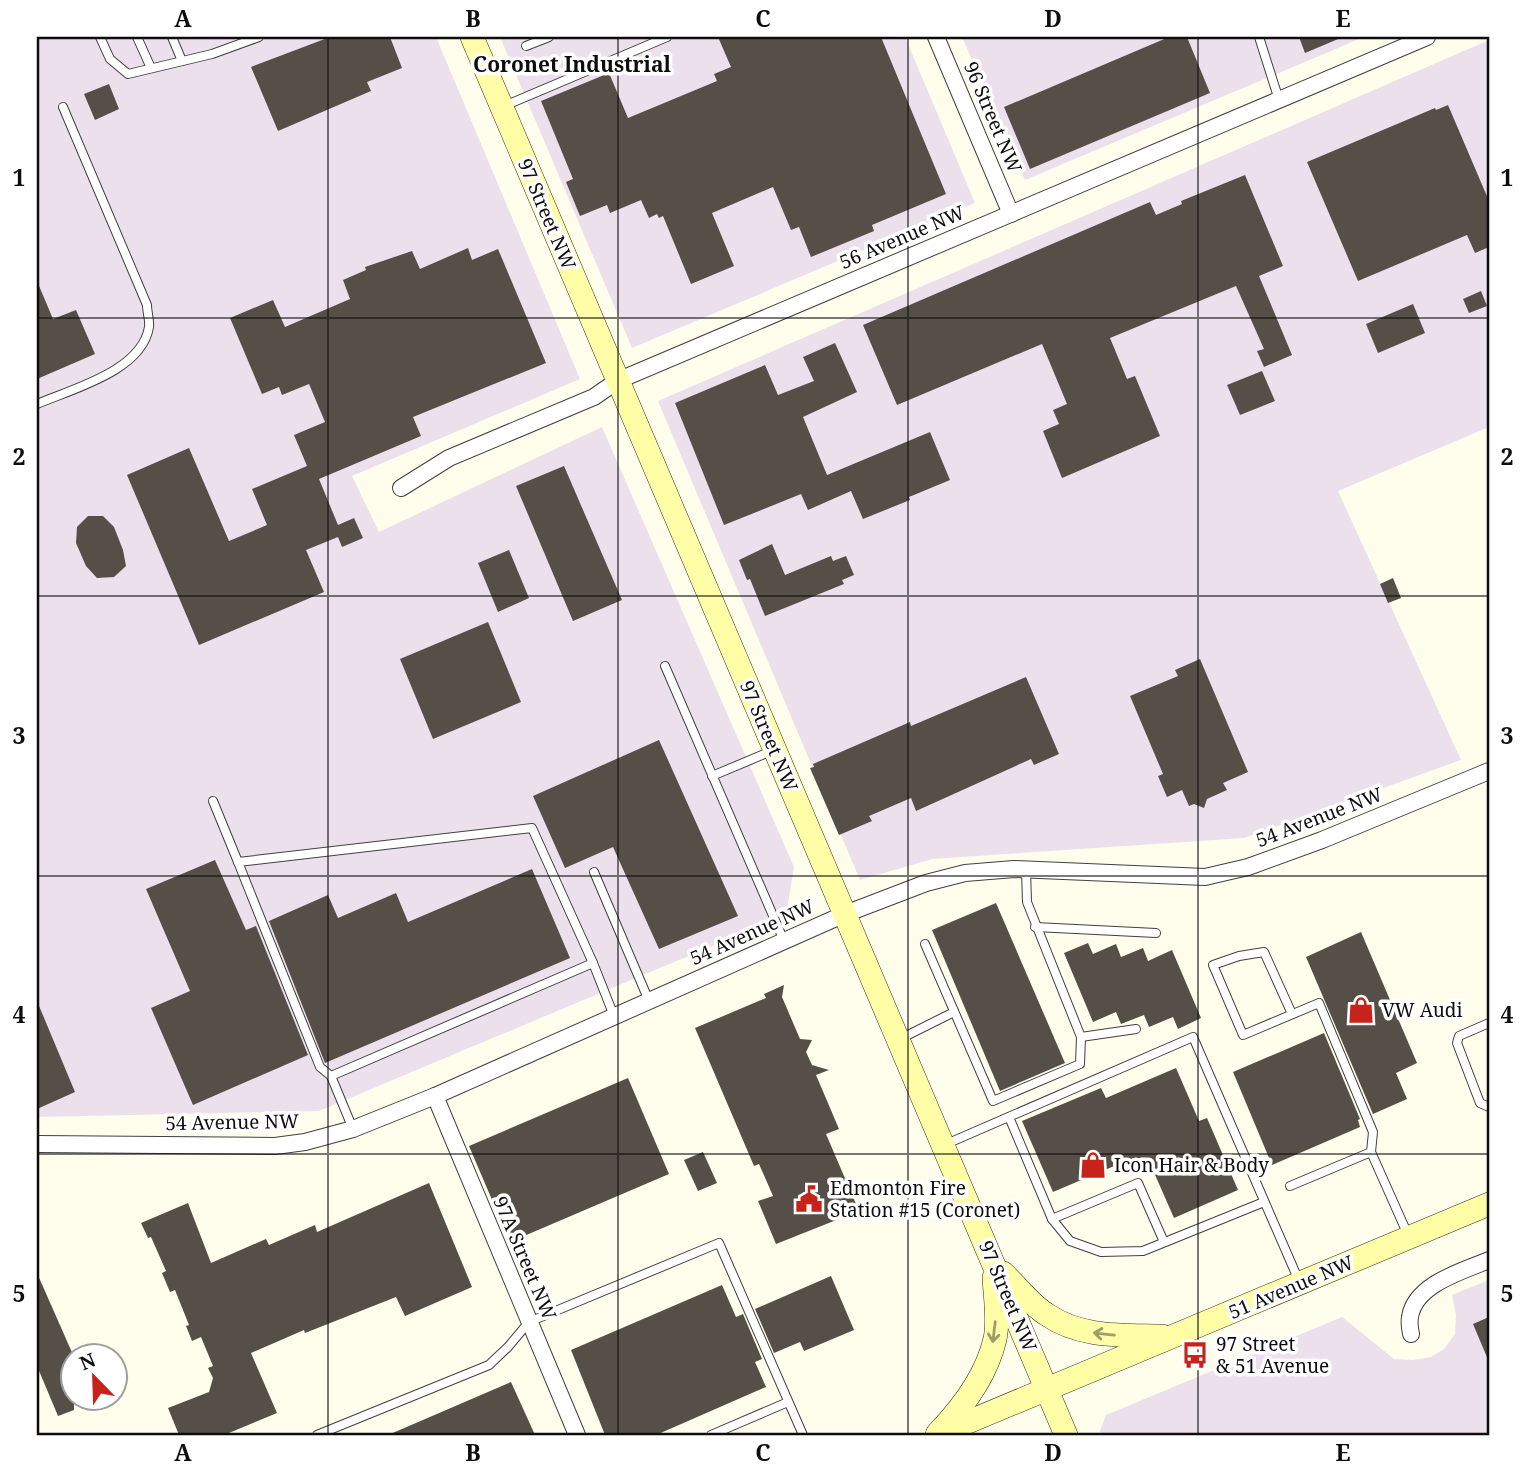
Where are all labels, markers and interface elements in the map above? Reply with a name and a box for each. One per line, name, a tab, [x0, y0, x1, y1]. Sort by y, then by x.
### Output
text: A	[174, 2, 192, 34]
text: B	[465, 2, 481, 34]
text: C	[755, 2, 771, 34]
text: D	[1044, 2, 1062, 34]
text: E	[1335, 2, 1351, 34]
district label: Coronet Industrial	[473, 50, 672, 78]
street label: 96 Street NW	[958, 57, 1028, 177]
street label: 97 Street NW	[512, 154, 582, 274]
text: 1	[13, 161, 26, 193]
text: 1	[1501, 161, 1514, 193]
street label: 56 Avenue NW	[836, 199, 969, 275]
text: 2	[13, 440, 26, 472]
text: 2	[1501, 440, 1514, 472]
street label: 97 Street NW	[734, 676, 804, 796]
text: 3	[13, 719, 26, 751]
text: 3	[1501, 719, 1514, 751]
street label: 54 Avenue NW	[1252, 781, 1386, 853]
street label: 54 Avenue NW	[686, 893, 818, 971]
shop icon: VW Audi	[1346, 995, 1376, 1025]
place label: VW Audi	[1382, 997, 1462, 1023]
text: 4	[13, 998, 26, 1030]
text: 4	[1501, 998, 1514, 1030]
street label: 54 Avenue NW	[165, 1108, 299, 1136]
shop icon: Icon Hair & Body	[1078, 1150, 1108, 1180]
place label: Icon Hair & Body	[1114, 1152, 1269, 1178]
place label: Edmonton Fire Station #15 (Coronet)	[830, 1175, 1020, 1223]
public building icon: Edmonton Fire Station #15 (Coronet)	[794, 1184, 824, 1214]
street label: 97A Street NW	[487, 1192, 563, 1324]
street label: 97 Street NW	[973, 1236, 1043, 1356]
street label: 51 Avenue NW	[1225, 1249, 1358, 1325]
text: 5	[13, 1277, 26, 1309]
text: 5	[1501, 1277, 1514, 1309]
one-way arrow	[988, 1320, 1001, 1343]
one-way arrow	[1093, 1327, 1116, 1340]
place label: 97 Street & 51 Avenue	[1216, 1331, 1329, 1379]
bus stop icon: 97 Street & 51 Avenue	[1180, 1340, 1210, 1370]
north arrow	[60, 1342, 130, 1412]
text: N	[75, 1346, 99, 1376]
text: A	[174, 1436, 192, 1468]
text: B	[465, 1436, 481, 1468]
text: C	[755, 1436, 771, 1468]
text: D	[1044, 1436, 1062, 1468]
text: E	[1335, 1436, 1351, 1468]

